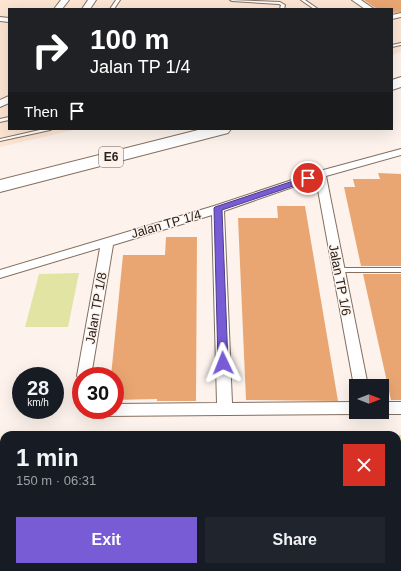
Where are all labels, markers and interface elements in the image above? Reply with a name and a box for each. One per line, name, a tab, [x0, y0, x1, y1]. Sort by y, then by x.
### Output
icon: right	[24, 24, 76, 76]
text: 100 m	[90, 24, 169, 55]
text: Jalan TP 1/4	[90, 57, 190, 77]
icon: arrive	[66, 100, 88, 122]
text: Then	[24, 103, 58, 120]
road number: E6	[99, 147, 123, 167]
pin	[291, 161, 325, 195]
icon: arrive	[297, 167, 319, 189]
street label: Jalan TP 1/4	[129, 207, 203, 241]
street label: Jalan TP 1/6	[326, 243, 354, 317]
street label: Jalan TP 1/8	[82, 271, 110, 345]
position arrow	[202, 342, 244, 384]
speed limit sign: 30	[72, 367, 124, 419]
text: 28	[27, 377, 49, 399]
north arrow	[349, 379, 389, 419]
map controls	[349, 379, 389, 419]
text: km/h	[27, 397, 49, 408]
text: 1 min	[16, 444, 79, 471]
button: close	[343, 444, 385, 486]
text: 150 m · 06:31	[16, 473, 96, 488]
button: Exit	[16, 517, 197, 563]
button: Share	[205, 517, 385, 563]

